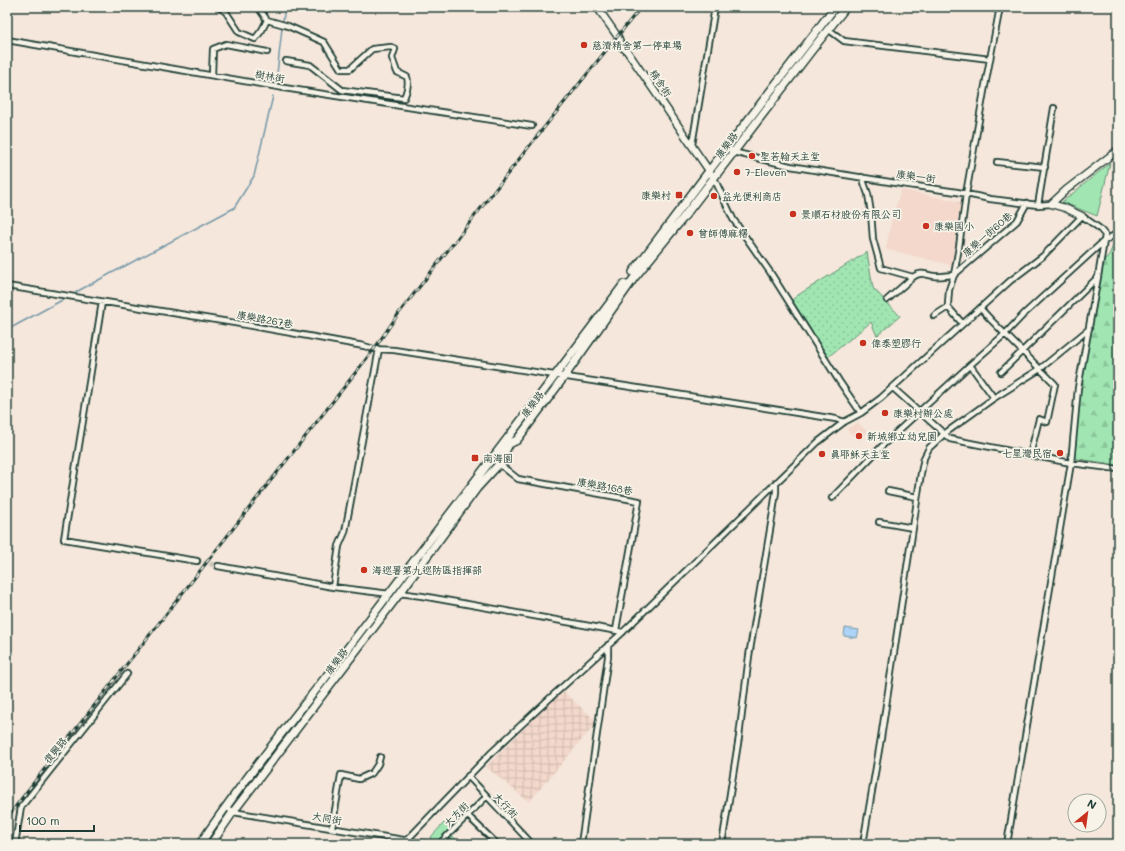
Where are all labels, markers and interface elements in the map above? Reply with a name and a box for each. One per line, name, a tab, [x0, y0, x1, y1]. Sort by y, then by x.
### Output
place label: 慈濟精舍第一停車場	[592, 38, 682, 52]
marker: 慈濟精舍第一停車場	[579, 40, 589, 50]
street label: 樹林街	[254, 67, 286, 85]
street label: 精舍街	[647, 67, 675, 99]
street label: 康樂路	[711, 129, 741, 161]
place label: 聖若翰天主堂	[760, 149, 820, 163]
marker: 聖若翰天主堂	[747, 151, 757, 161]
place label: 7-Eleven	[745, 165, 786, 179]
street label: 康樂一街	[895, 166, 937, 186]
marker: 7-Eleven	[732, 167, 742, 177]
place label: 康樂村	[641, 188, 671, 202]
place label: 益光便利商店	[722, 189, 782, 203]
marker: 康樂村	[674, 190, 684, 200]
marker: 益光便利商店	[709, 191, 719, 201]
place label: 景順石材股份有限公司	[801, 207, 901, 221]
street label: 康樂一街60巷	[959, 208, 1016, 260]
marker: 景順石材股份有限公司	[788, 209, 798, 219]
place label: 康樂國小	[934, 219, 974, 233]
marker: 康樂國小	[921, 221, 931, 231]
place label: 曾師傅麻糬	[698, 226, 748, 240]
marker: 曾師傅麻糬	[685, 228, 695, 238]
street label: 康樂路267巷	[236, 307, 295, 331]
place label: 偉泰塑膠行	[871, 336, 921, 350]
marker: 偉泰塑膠行	[858, 338, 868, 348]
street label: 康樂路	[517, 388, 547, 420]
place label: 康樂村辦公處	[893, 406, 953, 420]
marker: 康樂村辦公處	[880, 408, 890, 418]
place label: 新城鄉立幼兒園	[867, 429, 937, 443]
marker: 新城鄉立幼兒園	[854, 431, 864, 441]
place label: 七星灣民宿	[1002, 446, 1052, 460]
place label: 真耶穌天主堂	[830, 447, 890, 461]
marker: 七星灣民宿	[1055, 448, 1065, 458]
marker: 真耶穌天主堂	[817, 449, 827, 459]
place label: 南海園	[483, 451, 513, 465]
marker: 南海園	[470, 453, 480, 463]
street label: 康樂路168巷	[576, 474, 635, 498]
place label: 海巡署第九巡防區指揮部	[372, 563, 482, 577]
marker: 海巡署第九巡防區指揮部	[359, 565, 369, 575]
street label: 康樂路	[321, 645, 351, 677]
street label: 復興路	[40, 734, 70, 766]
street label: 大行街	[491, 789, 521, 821]
north arrow	[1067, 793, 1107, 833]
text: N	[1085, 795, 1099, 812]
street label: 大方街	[440, 798, 472, 830]
scale bar	[20, 807, 94, 833]
street label: 大同街	[311, 809, 343, 827]
text: 100 m	[26, 812, 60, 828]

